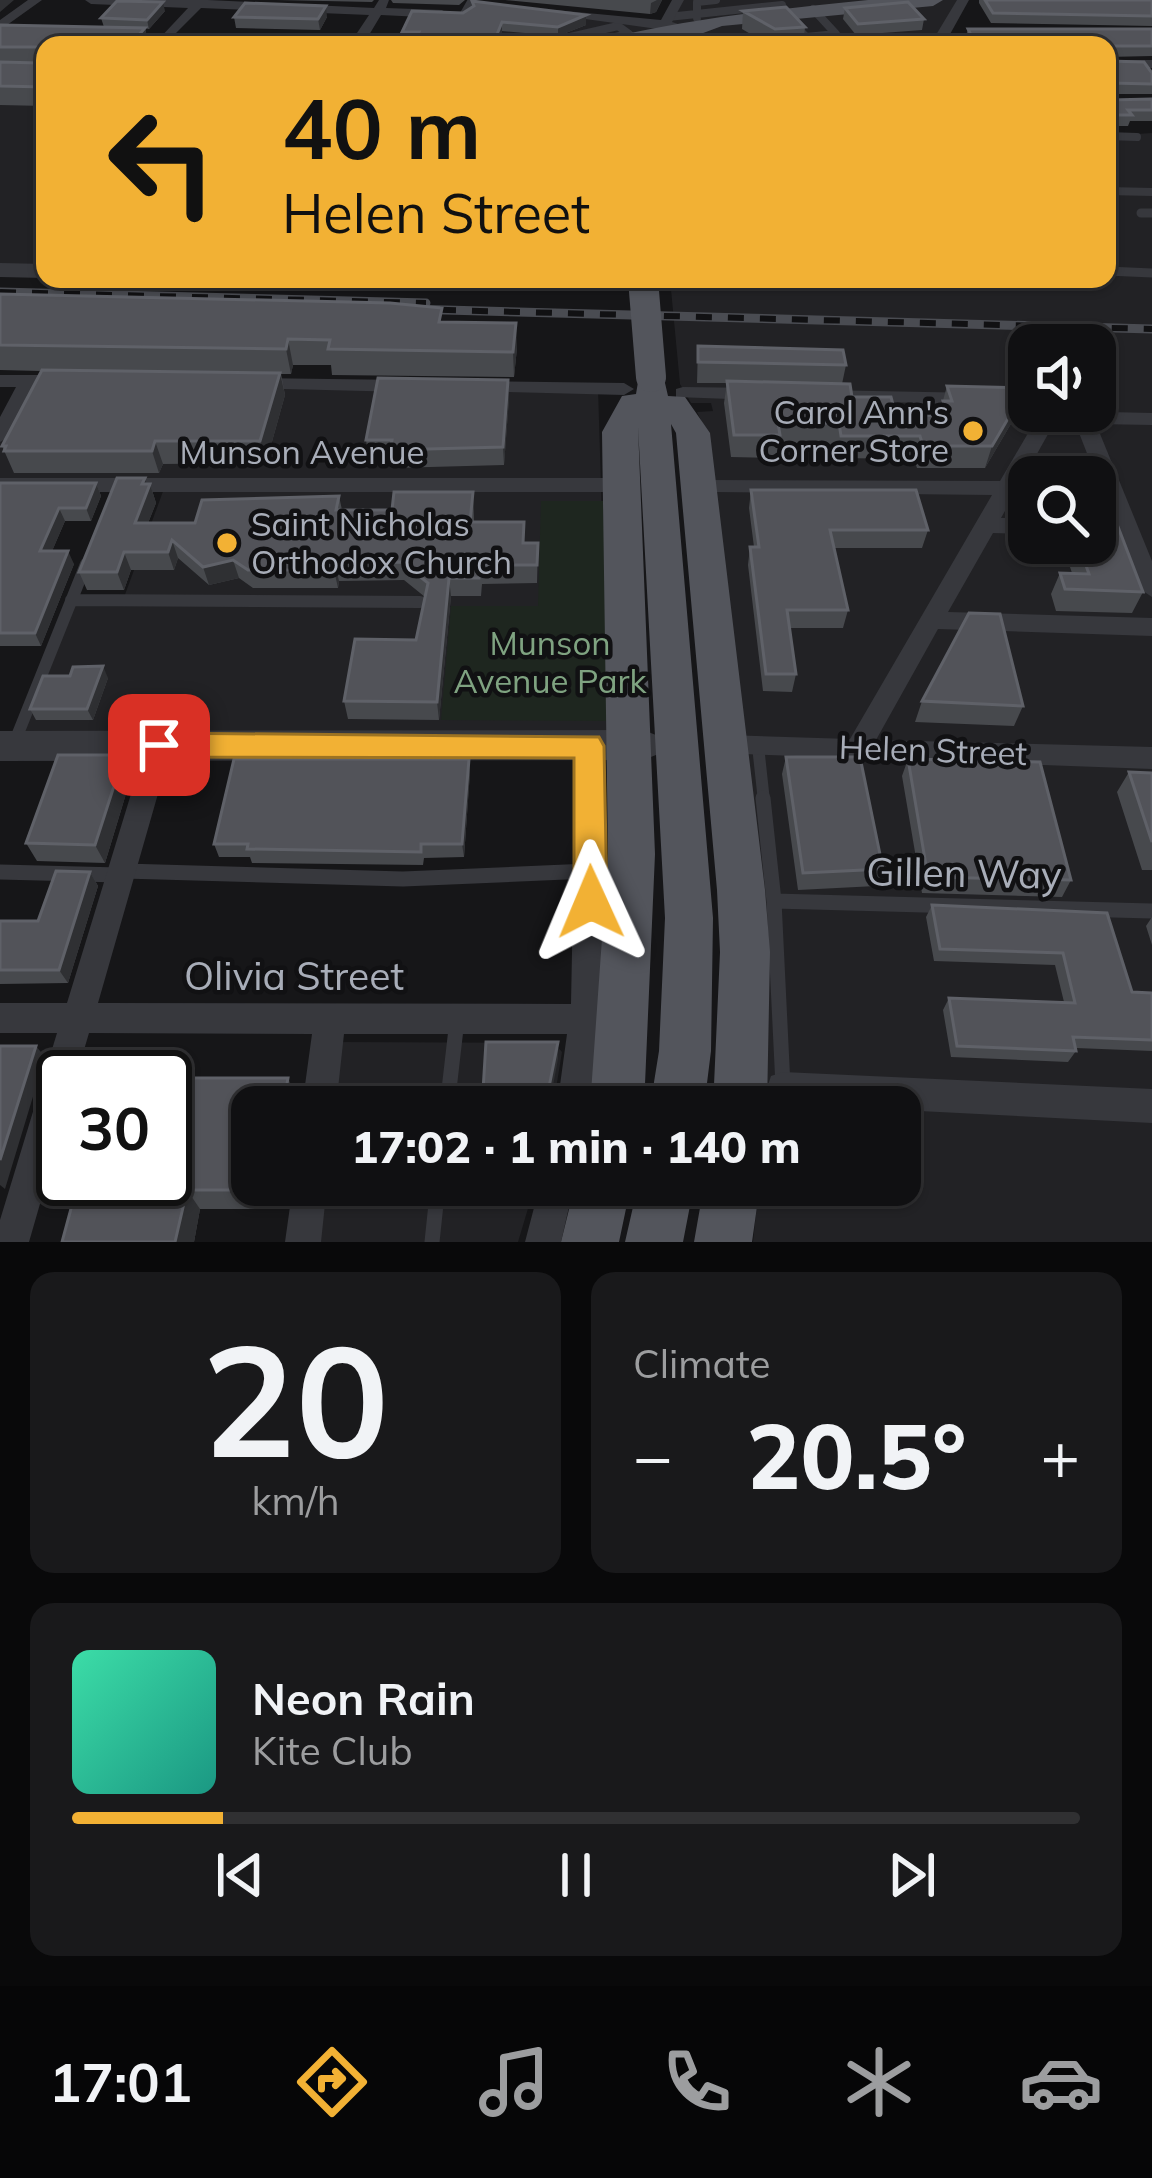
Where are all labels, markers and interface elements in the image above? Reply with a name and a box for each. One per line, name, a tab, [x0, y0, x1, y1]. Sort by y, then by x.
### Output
text: 40 m	[282, 75, 481, 180]
icon: left	[84, 84, 240, 240]
text: Helen Street	[282, 179, 590, 247]
map controls	[1008, 324, 1116, 564]
button: sound	[1008, 324, 1116, 432]
place label: Carol Ann's Corner Store	[758, 391, 949, 470]
marker: Carol Ann's Corner Store	[960, 418, 986, 444]
street label: Munson Avenue	[180, 431, 424, 472]
button: search	[1008, 456, 1116, 564]
place label: Saint Nicholas Orthodox Church	[251, 503, 512, 582]
marker: Saint Nicholas Orthodox Church	[214, 530, 240, 556]
park label: Munson Avenue Park	[453, 622, 648, 701]
pin	[108, 694, 210, 796]
icon: arrive	[126, 712, 192, 778]
street label: Helen Street	[838, 726, 1028, 773]
position arrow	[528, 839, 654, 965]
street label: Gillen Way	[866, 846, 1063, 899]
street label: Olivia Street	[184, 951, 404, 1000]
speed limit sign: 30	[36, 1050, 192, 1206]
text: 17:02 · 1 min · 140 m	[351, 1118, 801, 1174]
text: 20	[202, 1300, 389, 1496]
text: Climate	[633, 1339, 771, 1388]
text: 20.5°	[747, 1399, 966, 1512]
text: −	[633, 1414, 673, 1497]
text: +	[1040, 1414, 1080, 1497]
text: km/h	[251, 1476, 340, 1525]
text: Neon Rain	[252, 1670, 475, 1726]
text: Kite Club	[252, 1726, 413, 1775]
icon: previous	[207, 1842, 273, 1908]
icon: pause	[543, 1842, 609, 1908]
icon: next	[879, 1842, 945, 1908]
icon: directions	[290, 2040, 374, 2124]
icon: music	[472, 2040, 556, 2124]
icon: phone	[655, 2040, 739, 2124]
icon: climate	[837, 2040, 921, 2124]
icon: car	[1019, 2040, 1103, 2124]
text: 17:01	[49, 2048, 192, 2116]

